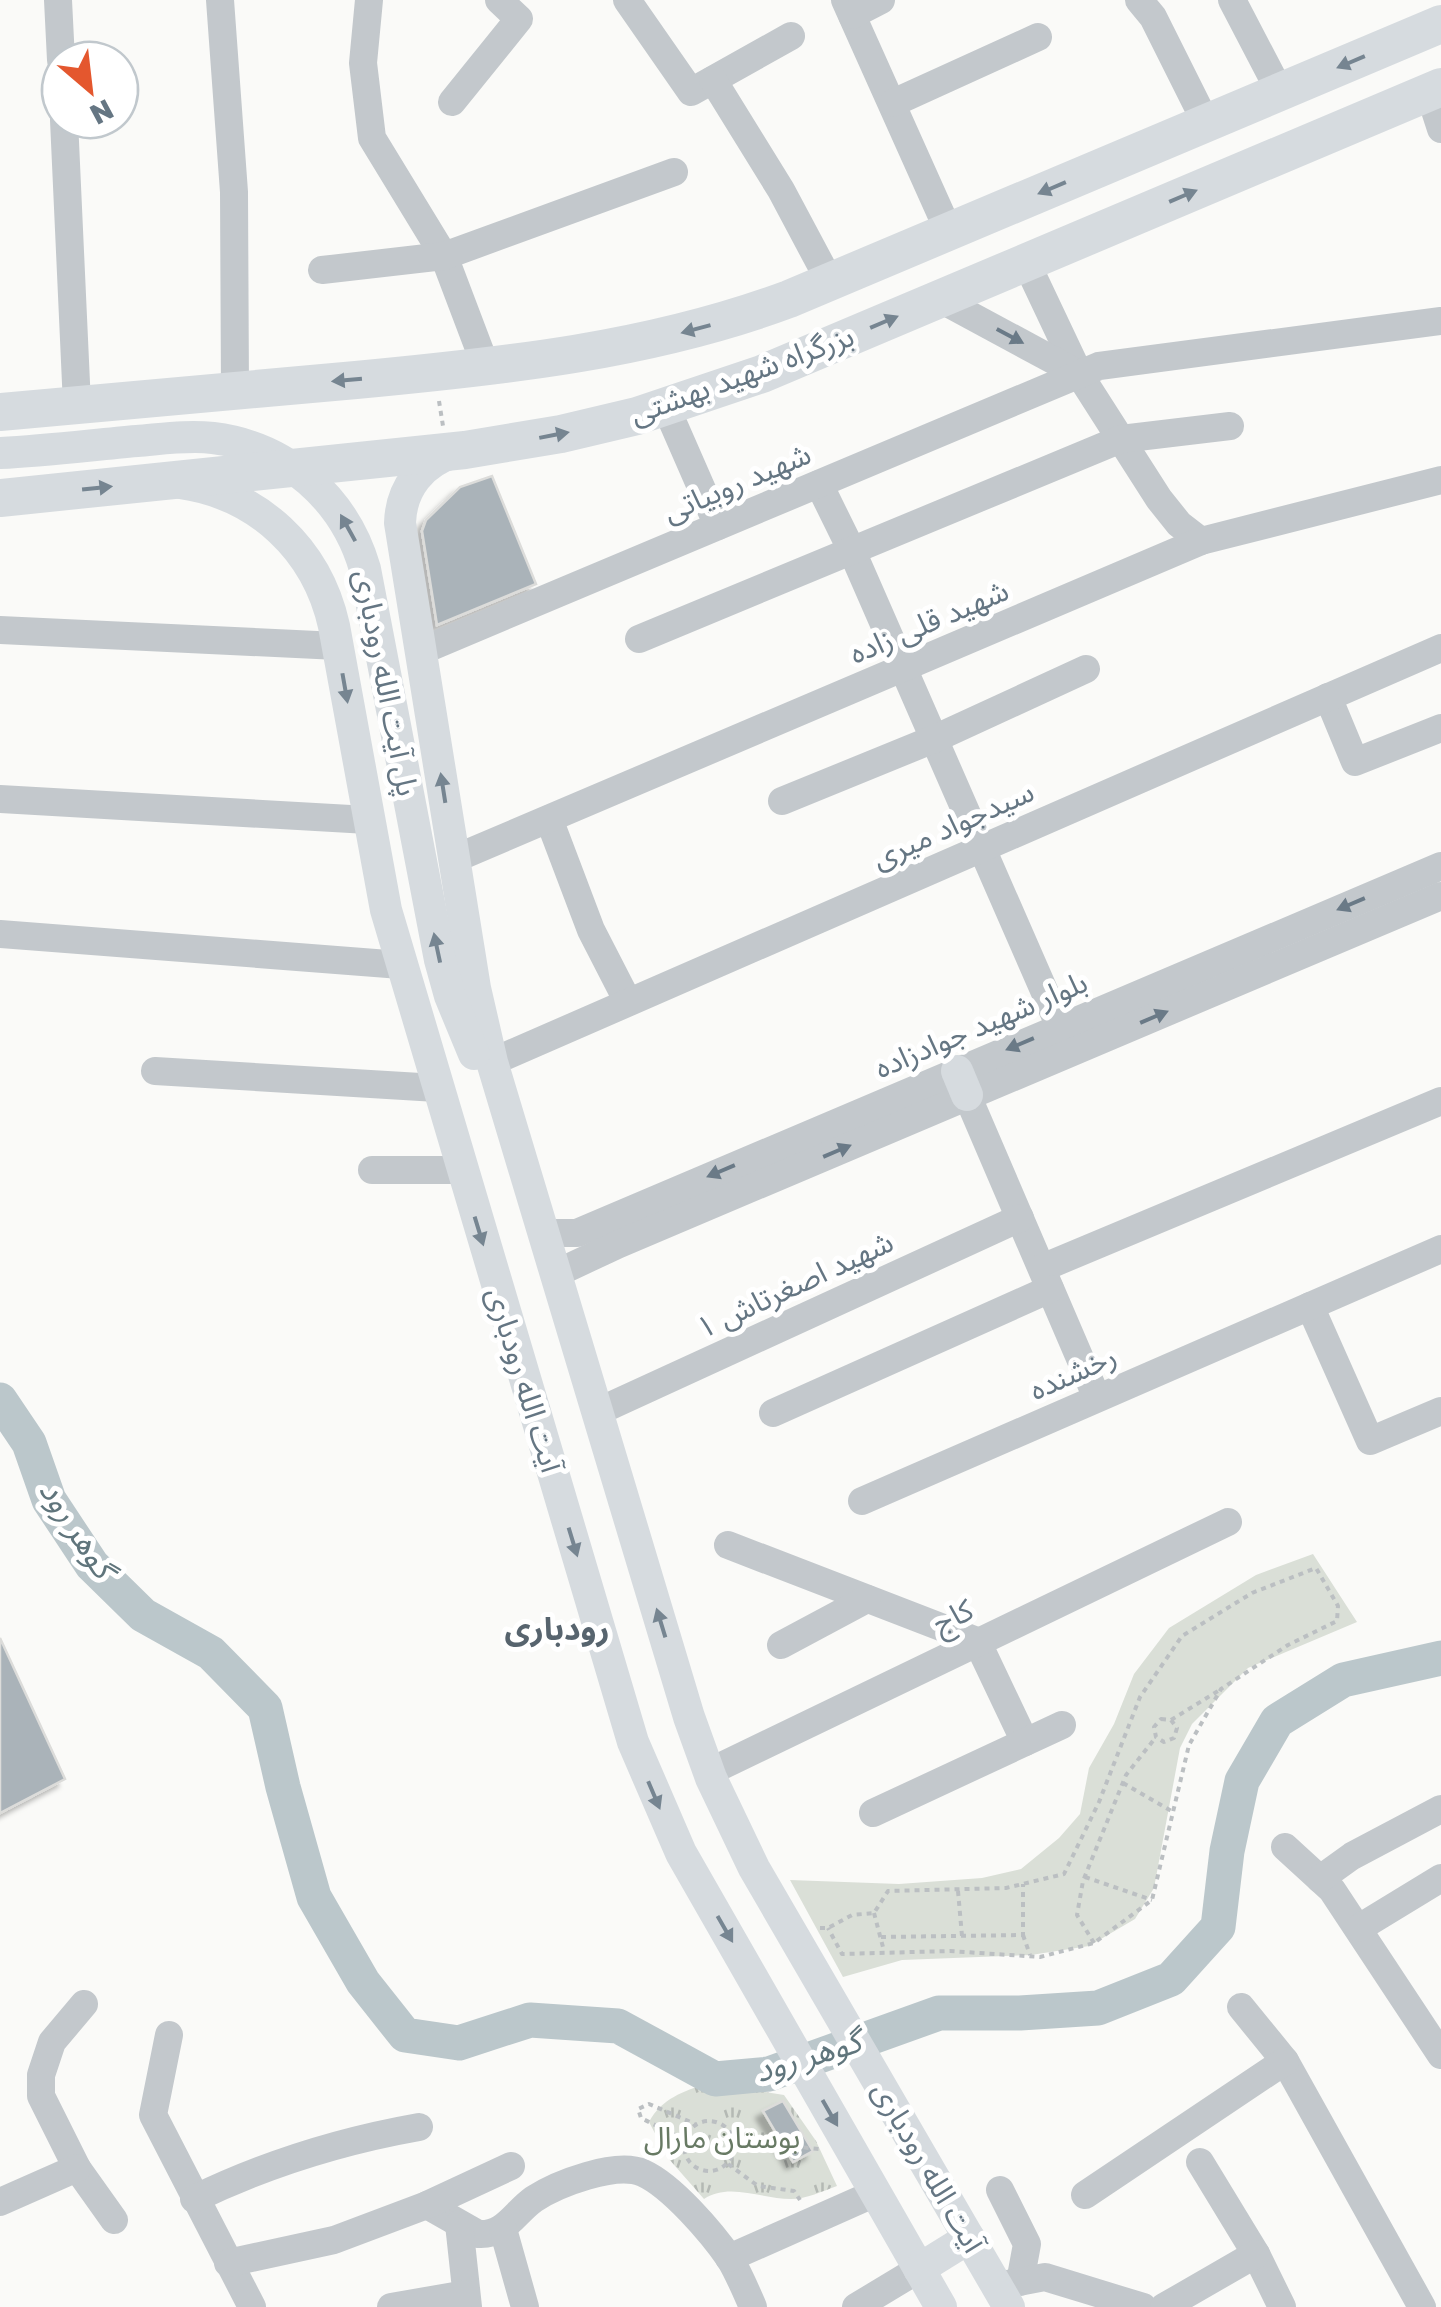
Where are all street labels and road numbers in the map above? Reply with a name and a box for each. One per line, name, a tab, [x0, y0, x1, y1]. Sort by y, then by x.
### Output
street label: بزرگراه شهید بهشتی	[625, 317, 858, 431]
street label: شهید روبیاتی	[657, 435, 816, 529]
street label: پل آیت الله رودباری	[345, 566, 427, 800]
street label: شهید قلی زاده	[844, 571, 1014, 671]
street label: سیدجواد میری	[866, 772, 1039, 876]
street label: بلوار شهید جوادزاده	[869, 963, 1092, 1085]
street label: شهید اصغرتاش ۱	[691, 1223, 899, 1345]
street label: آیت الله رودباری	[480, 1283, 571, 1478]
street label: رخشنده	[1024, 1337, 1122, 1407]
street label: کاج	[926, 1591, 981, 1646]
street label: آیت الله رودباری	[865, 2075, 993, 2260]

